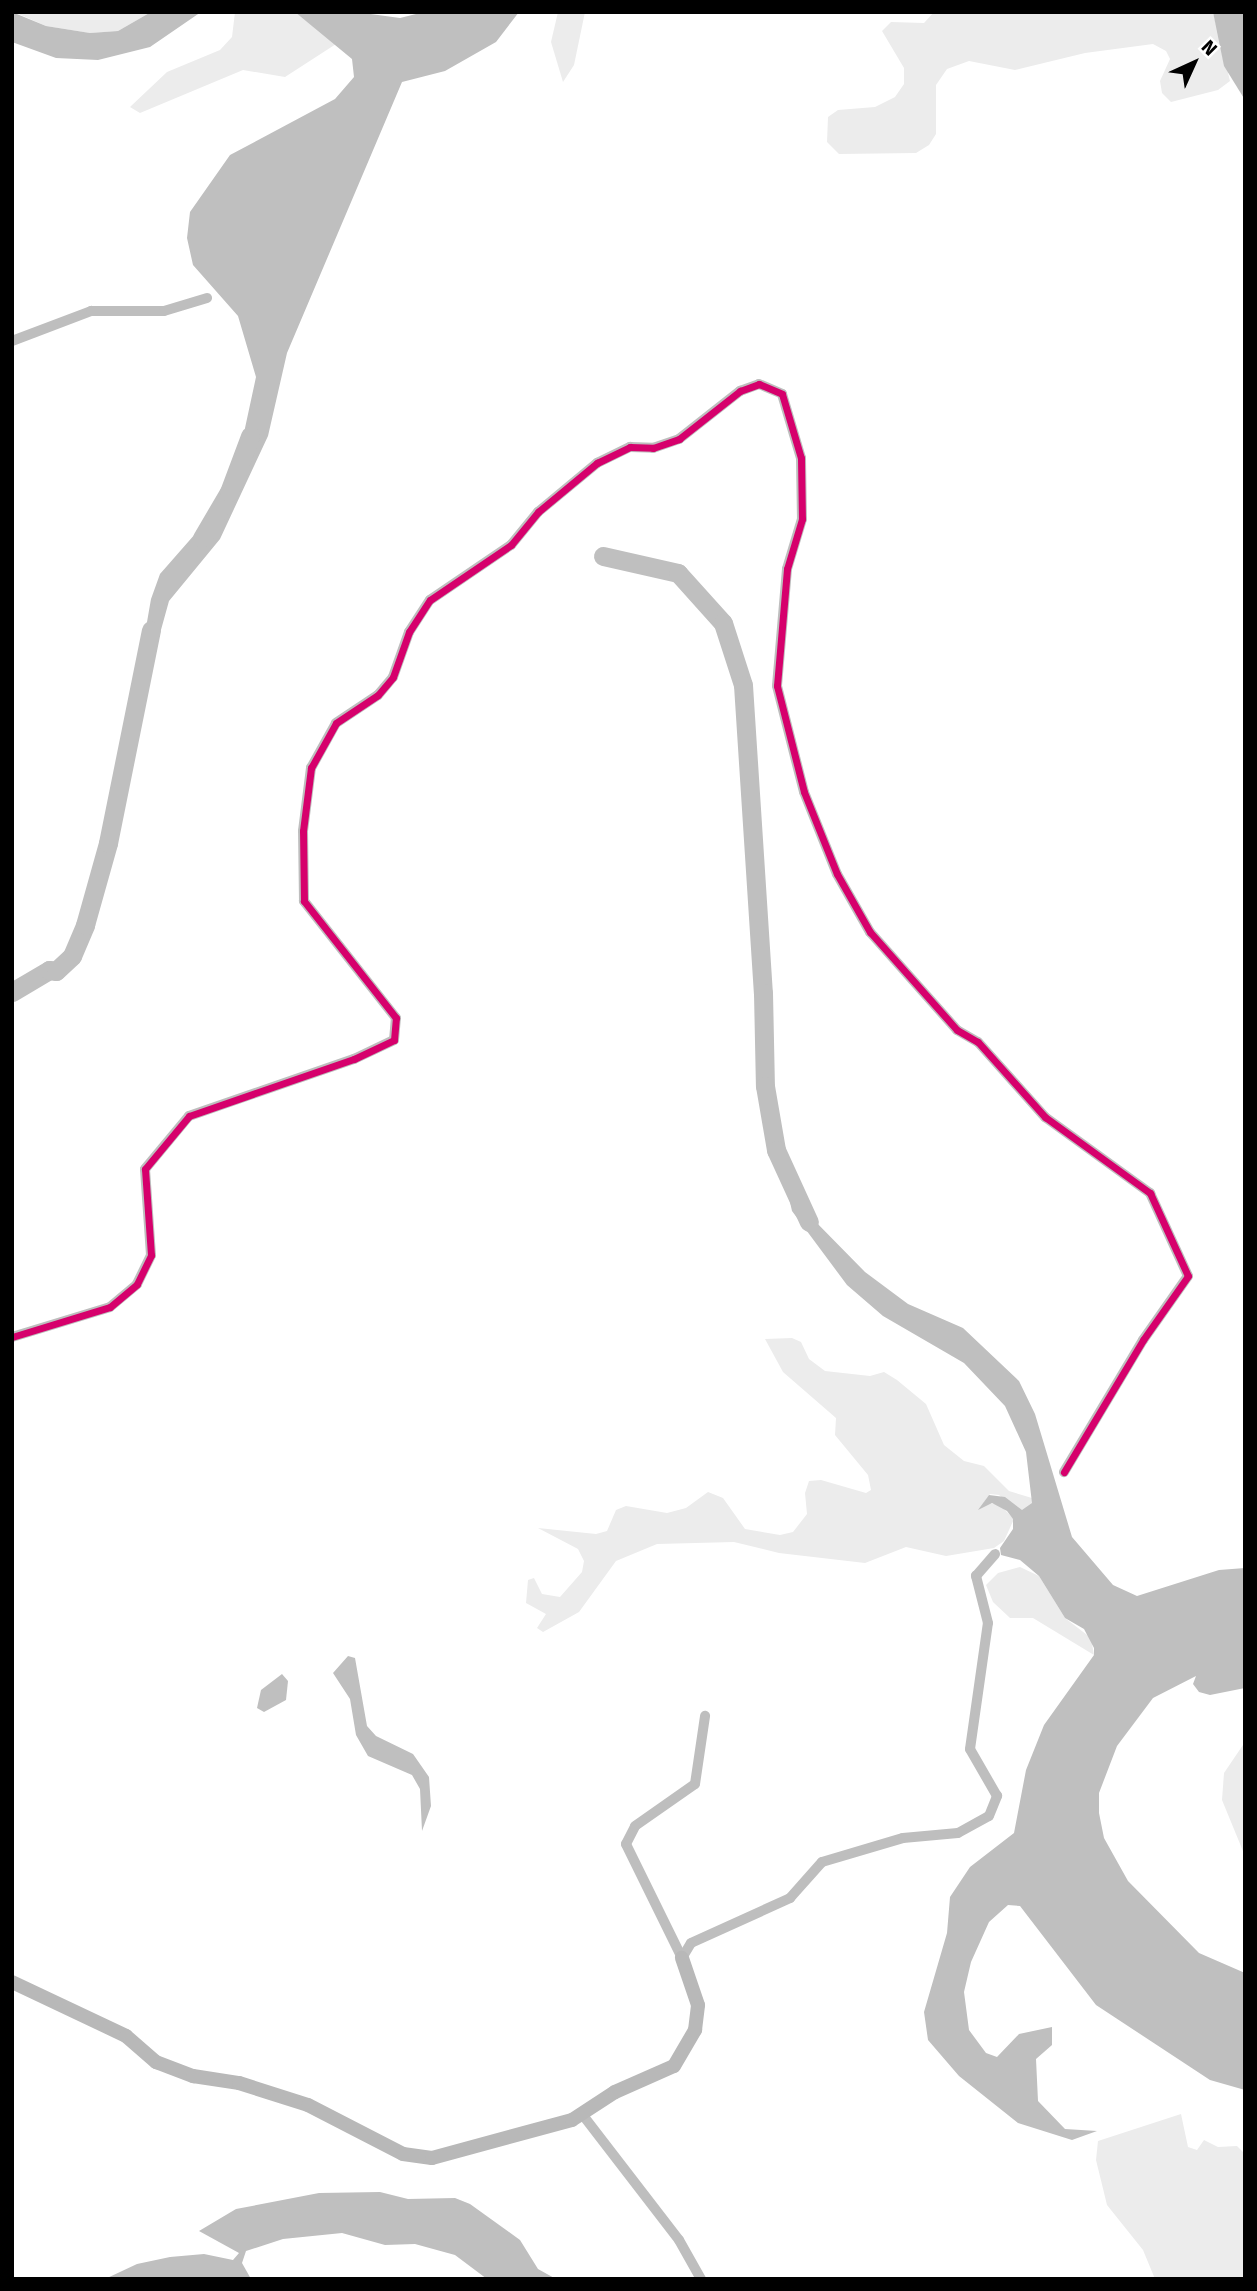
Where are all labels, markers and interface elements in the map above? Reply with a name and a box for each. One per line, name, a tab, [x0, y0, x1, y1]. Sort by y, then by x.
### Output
north arrow	[1159, 28, 1229, 98]
text: N	[1197, 35, 1222, 60]

